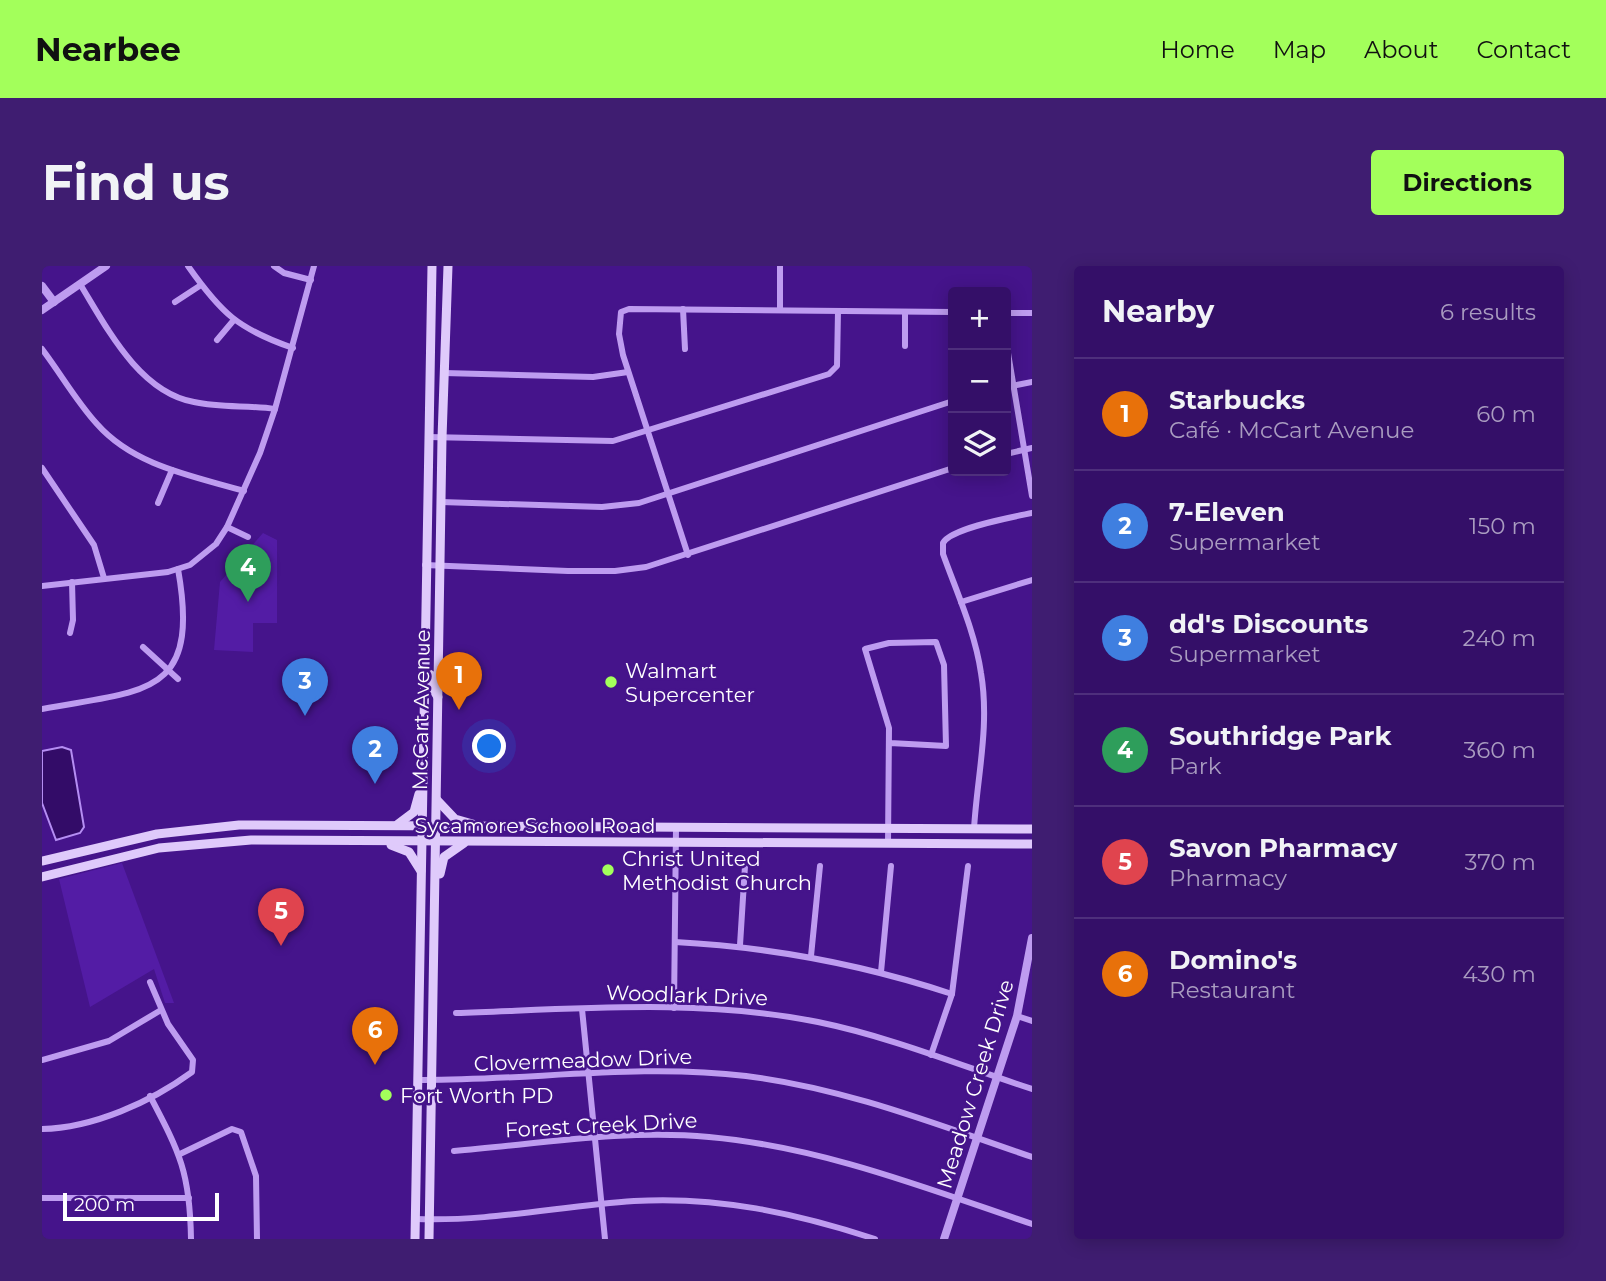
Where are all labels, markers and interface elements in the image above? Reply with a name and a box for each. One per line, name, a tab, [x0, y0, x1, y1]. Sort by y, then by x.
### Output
text: Nearbee	[35, 29, 181, 69]
text: Home	[1160, 35, 1235, 64]
text: Map	[1273, 35, 1326, 64]
text: About	[1364, 35, 1438, 64]
text: Contact	[1476, 35, 1571, 64]
button: Directions	[1371, 150, 1564, 215]
text: Find us	[42, 153, 230, 212]
map controls	[948, 287, 1011, 476]
button: +	[948, 287, 1011, 350]
text: Nearby	[1102, 293, 1214, 330]
text: 6 results	[1440, 298, 1536, 326]
button: −	[948, 350, 1011, 413]
text: Starbucks	[1169, 384, 1305, 416]
text: 1	[1120, 400, 1130, 428]
text: 60 m	[1476, 400, 1536, 428]
button: layers	[948, 413, 1011, 476]
text: Café · McCart Avenue	[1169, 416, 1414, 444]
text: 7-Eleven	[1169, 496, 1285, 528]
text: 2	[1118, 512, 1132, 540]
text: 150 m	[1469, 512, 1536, 540]
text: Supermarket	[1169, 528, 1321, 556]
pin: 4	[225, 544, 271, 602]
text: dd's Discounts	[1169, 608, 1368, 640]
text: 3	[1118, 624, 1132, 652]
text: 240 m	[1463, 624, 1536, 652]
street label: McCart Avenue	[407, 629, 435, 791]
text: Supermarket	[1169, 640, 1321, 668]
pin: 1	[436, 652, 482, 710]
pin: 3	[282, 658, 328, 716]
place label: Walmart Supercenter	[625, 658, 755, 707]
marker: Walmart Supercenter	[603, 674, 619, 690]
text: Southridge Park	[1169, 720, 1391, 752]
pin: 2	[352, 726, 398, 784]
your location	[472, 729, 506, 763]
text: 4	[1117, 736, 1133, 764]
text: 360 m	[1463, 736, 1536, 764]
text: Park	[1169, 752, 1222, 780]
street label: Sycamore School Road	[414, 813, 656, 838]
text: Savon Pharmacy	[1169, 832, 1397, 864]
place label: Christ United Methodist Church	[622, 846, 812, 895]
text: 5	[1118, 848, 1132, 876]
text: 370 m	[1465, 848, 1536, 876]
marker: Christ United Methodist Church	[600, 862, 616, 878]
text: Pharmacy	[1169, 864, 1287, 892]
pin: 5	[258, 888, 304, 946]
text: Domino's	[1169, 944, 1297, 976]
text: 6	[1118, 960, 1132, 988]
text: 430 m	[1463, 960, 1536, 988]
street label: Meadow Creek Drive	[931, 976, 1019, 1192]
text: Restaurant	[1169, 976, 1295, 1004]
street label: Woodlark Drive	[606, 980, 768, 1010]
pin: 6	[352, 1007, 398, 1065]
street label: Clovermeadow Drive	[473, 1044, 693, 1076]
place label: Fort Worth PD	[400, 1083, 553, 1108]
marker: Fort Worth PD	[378, 1087, 394, 1103]
street label: Forest Creek Drive	[504, 1107, 698, 1143]
scale bar	[63, 1190, 219, 1222]
text: 200 m	[74, 1193, 135, 1216]

